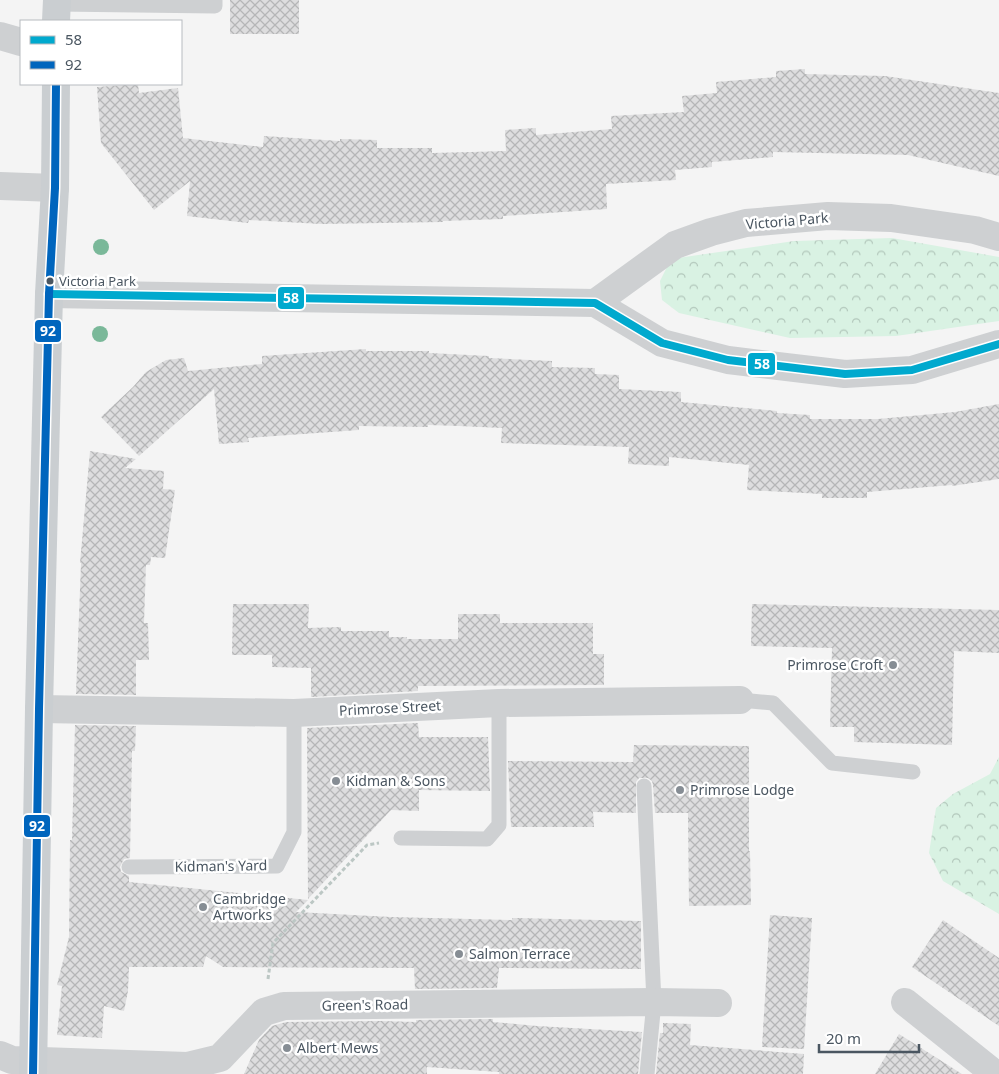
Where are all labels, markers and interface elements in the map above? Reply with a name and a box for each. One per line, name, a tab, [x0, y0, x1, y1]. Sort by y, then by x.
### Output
legend	[20, 20, 182, 85]
text: 58	[65, 29, 82, 49]
text: 92	[65, 54, 82, 74]
street label: Victoria Park	[745, 207, 830, 234]
place label: Victoria Park	[59, 272, 136, 290]
marker: Victoria Park	[45, 276, 55, 286]
line badge: 58	[277, 286, 305, 310]
text: 58	[283, 288, 299, 307]
line badge: 92	[34, 319, 62, 343]
text: 92	[40, 321, 56, 340]
line badge: 58	[747, 352, 776, 376]
text: 58	[754, 354, 770, 373]
place label: Primrose Croft	[787, 655, 883, 674]
marker: Primrose Croft	[887, 659, 899, 671]
street label: Primrose Street	[338, 695, 442, 720]
place label: Kidman & Sons	[346, 771, 446, 790]
marker: Kidman & Sons	[330, 775, 342, 787]
place label: Primrose Lodge	[690, 780, 794, 799]
marker: Primrose Lodge	[674, 784, 686, 796]
line badge: 92	[23, 814, 51, 838]
text: 92	[29, 816, 45, 835]
street label: Kidman's Yard	[175, 855, 267, 876]
place label: Cambridge Artworks	[213, 889, 286, 924]
marker: Cambridge Artworks	[197, 901, 209, 913]
place label: Salmon Terrace	[469, 944, 571, 963]
marker: Salmon Terrace	[453, 948, 465, 960]
street label: Green's Road	[321, 994, 409, 1015]
scale bar	[819, 1022, 919, 1054]
text: 20 m	[826, 1028, 861, 1048]
place label: Albert Mews	[297, 1038, 379, 1057]
marker: Albert Mews	[281, 1042, 293, 1054]

